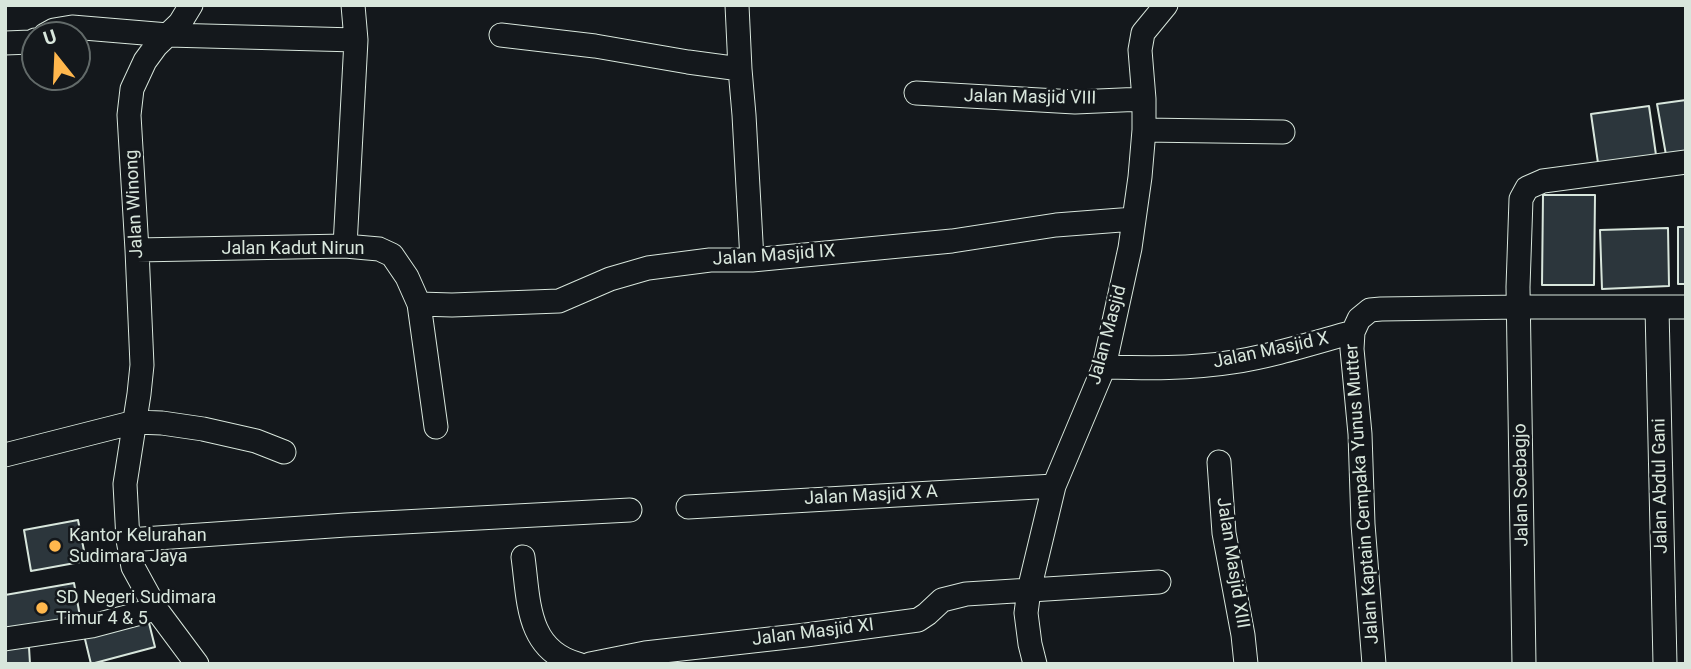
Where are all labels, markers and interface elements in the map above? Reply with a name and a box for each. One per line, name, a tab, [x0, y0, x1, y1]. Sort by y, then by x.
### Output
north arrow	[21, 21, 91, 91]
text: U	[40, 25, 59, 50]
street label: Jalan Masjid VIII	[964, 86, 1096, 110]
street label: Jalan Winong	[121, 149, 149, 259]
street label: Jalan Kadut Nirun	[222, 238, 364, 260]
street label: Jalan Masjid IX	[712, 241, 836, 271]
street label: Jalan Masjid	[1084, 283, 1132, 387]
street label: Jalan Masjid X	[1211, 328, 1331, 374]
street label: Jalan Kaptain Cempaka Yunus Mutter	[1342, 343, 1384, 645]
street label: Jalan Abdul Gani	[1649, 418, 1673, 554]
street label: Jalan Soebagjo	[1510, 423, 1534, 547]
street label: Jalan Masjid X A	[804, 482, 938, 510]
street label: Jalan Masjid XIII	[1211, 496, 1253, 630]
place label: Kantor Kelurahan Sudimara Jaya	[69, 525, 207, 568]
marker: Kantor Kelurahan Sudimara Jaya	[47, 538, 63, 554]
place label: SD Negeri Sudimara Timur 4 & 5	[56, 587, 216, 630]
marker: SD Negeri Sudimara Timur 4 & 5	[34, 600, 50, 616]
street label: Jalan Masjid XI	[751, 615, 875, 651]

